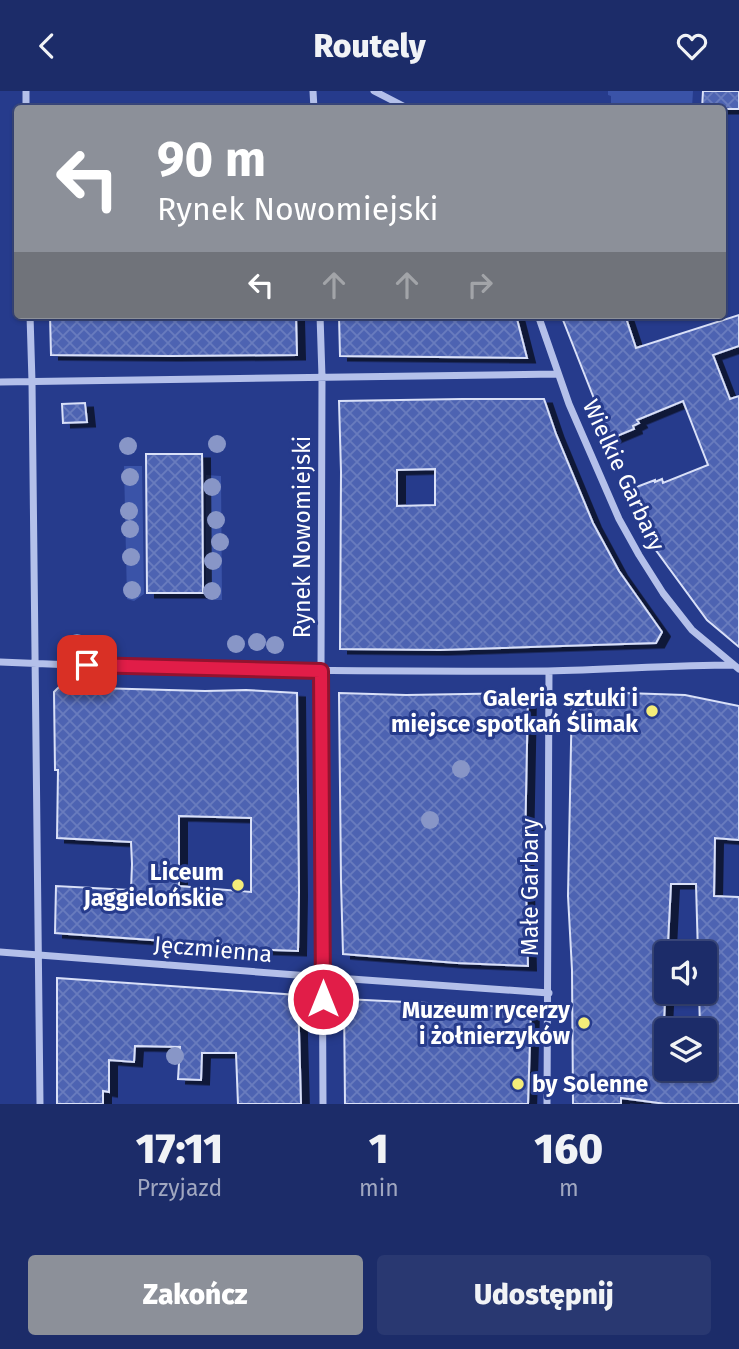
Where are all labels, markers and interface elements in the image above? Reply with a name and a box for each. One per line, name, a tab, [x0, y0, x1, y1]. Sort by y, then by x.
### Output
icon: back	[28, 27, 66, 65]
text: Routely	[313, 27, 426, 65]
icon: heart	[673, 27, 711, 65]
text: 90 m	[157, 130, 266, 189]
icon: left	[42, 133, 133, 224]
text: Rynek Nowomiejski	[157, 190, 439, 228]
icon: left	[242, 266, 280, 304]
icon: ahead	[315, 266, 353, 304]
icon: ahead	[388, 266, 426, 304]
icon: right	[461, 266, 499, 304]
street label: Wielkie Garbary	[577, 395, 672, 556]
street label: Rynek Nowomiejski	[288, 436, 316, 638]
pin	[57, 635, 117, 695]
icon: arrive	[68, 646, 106, 684]
place label: Galeria sztuki i miejsce spotkań Ślimak	[391, 684, 638, 738]
marker: Galeria sztuki i miejsce spotkań Ślimak	[644, 703, 660, 719]
street label: Małe Garbary	[516, 817, 544, 956]
place label: Liceum Jaggielońskie	[82, 858, 224, 912]
marker: Liceum Jaggielońskie	[230, 877, 246, 893]
street label: Jęczmienna	[153, 930, 273, 968]
map controls	[654, 941, 717, 1081]
button: sound	[654, 941, 717, 1004]
position arrow	[286, 962, 360, 1036]
place label: Muzeum rycerzy i żołnierzyków	[402, 996, 571, 1050]
marker: Muzeum rycerzy i żołnierzyków	[576, 1015, 592, 1031]
button: layers	[654, 1018, 717, 1081]
place label: by Solenne	[532, 1070, 648, 1098]
marker: by Solenne	[510, 1076, 526, 1092]
text: 17:11	[136, 1124, 223, 1174]
text: 1	[369, 1124, 389, 1174]
text: 160	[534, 1124, 603, 1174]
text: Przyjazd	[137, 1174, 222, 1202]
text: min	[359, 1174, 399, 1202]
text: m	[559, 1174, 579, 1202]
button: Zakończ	[28, 1255, 363, 1335]
button: Udostępnij	[377, 1255, 711, 1335]

